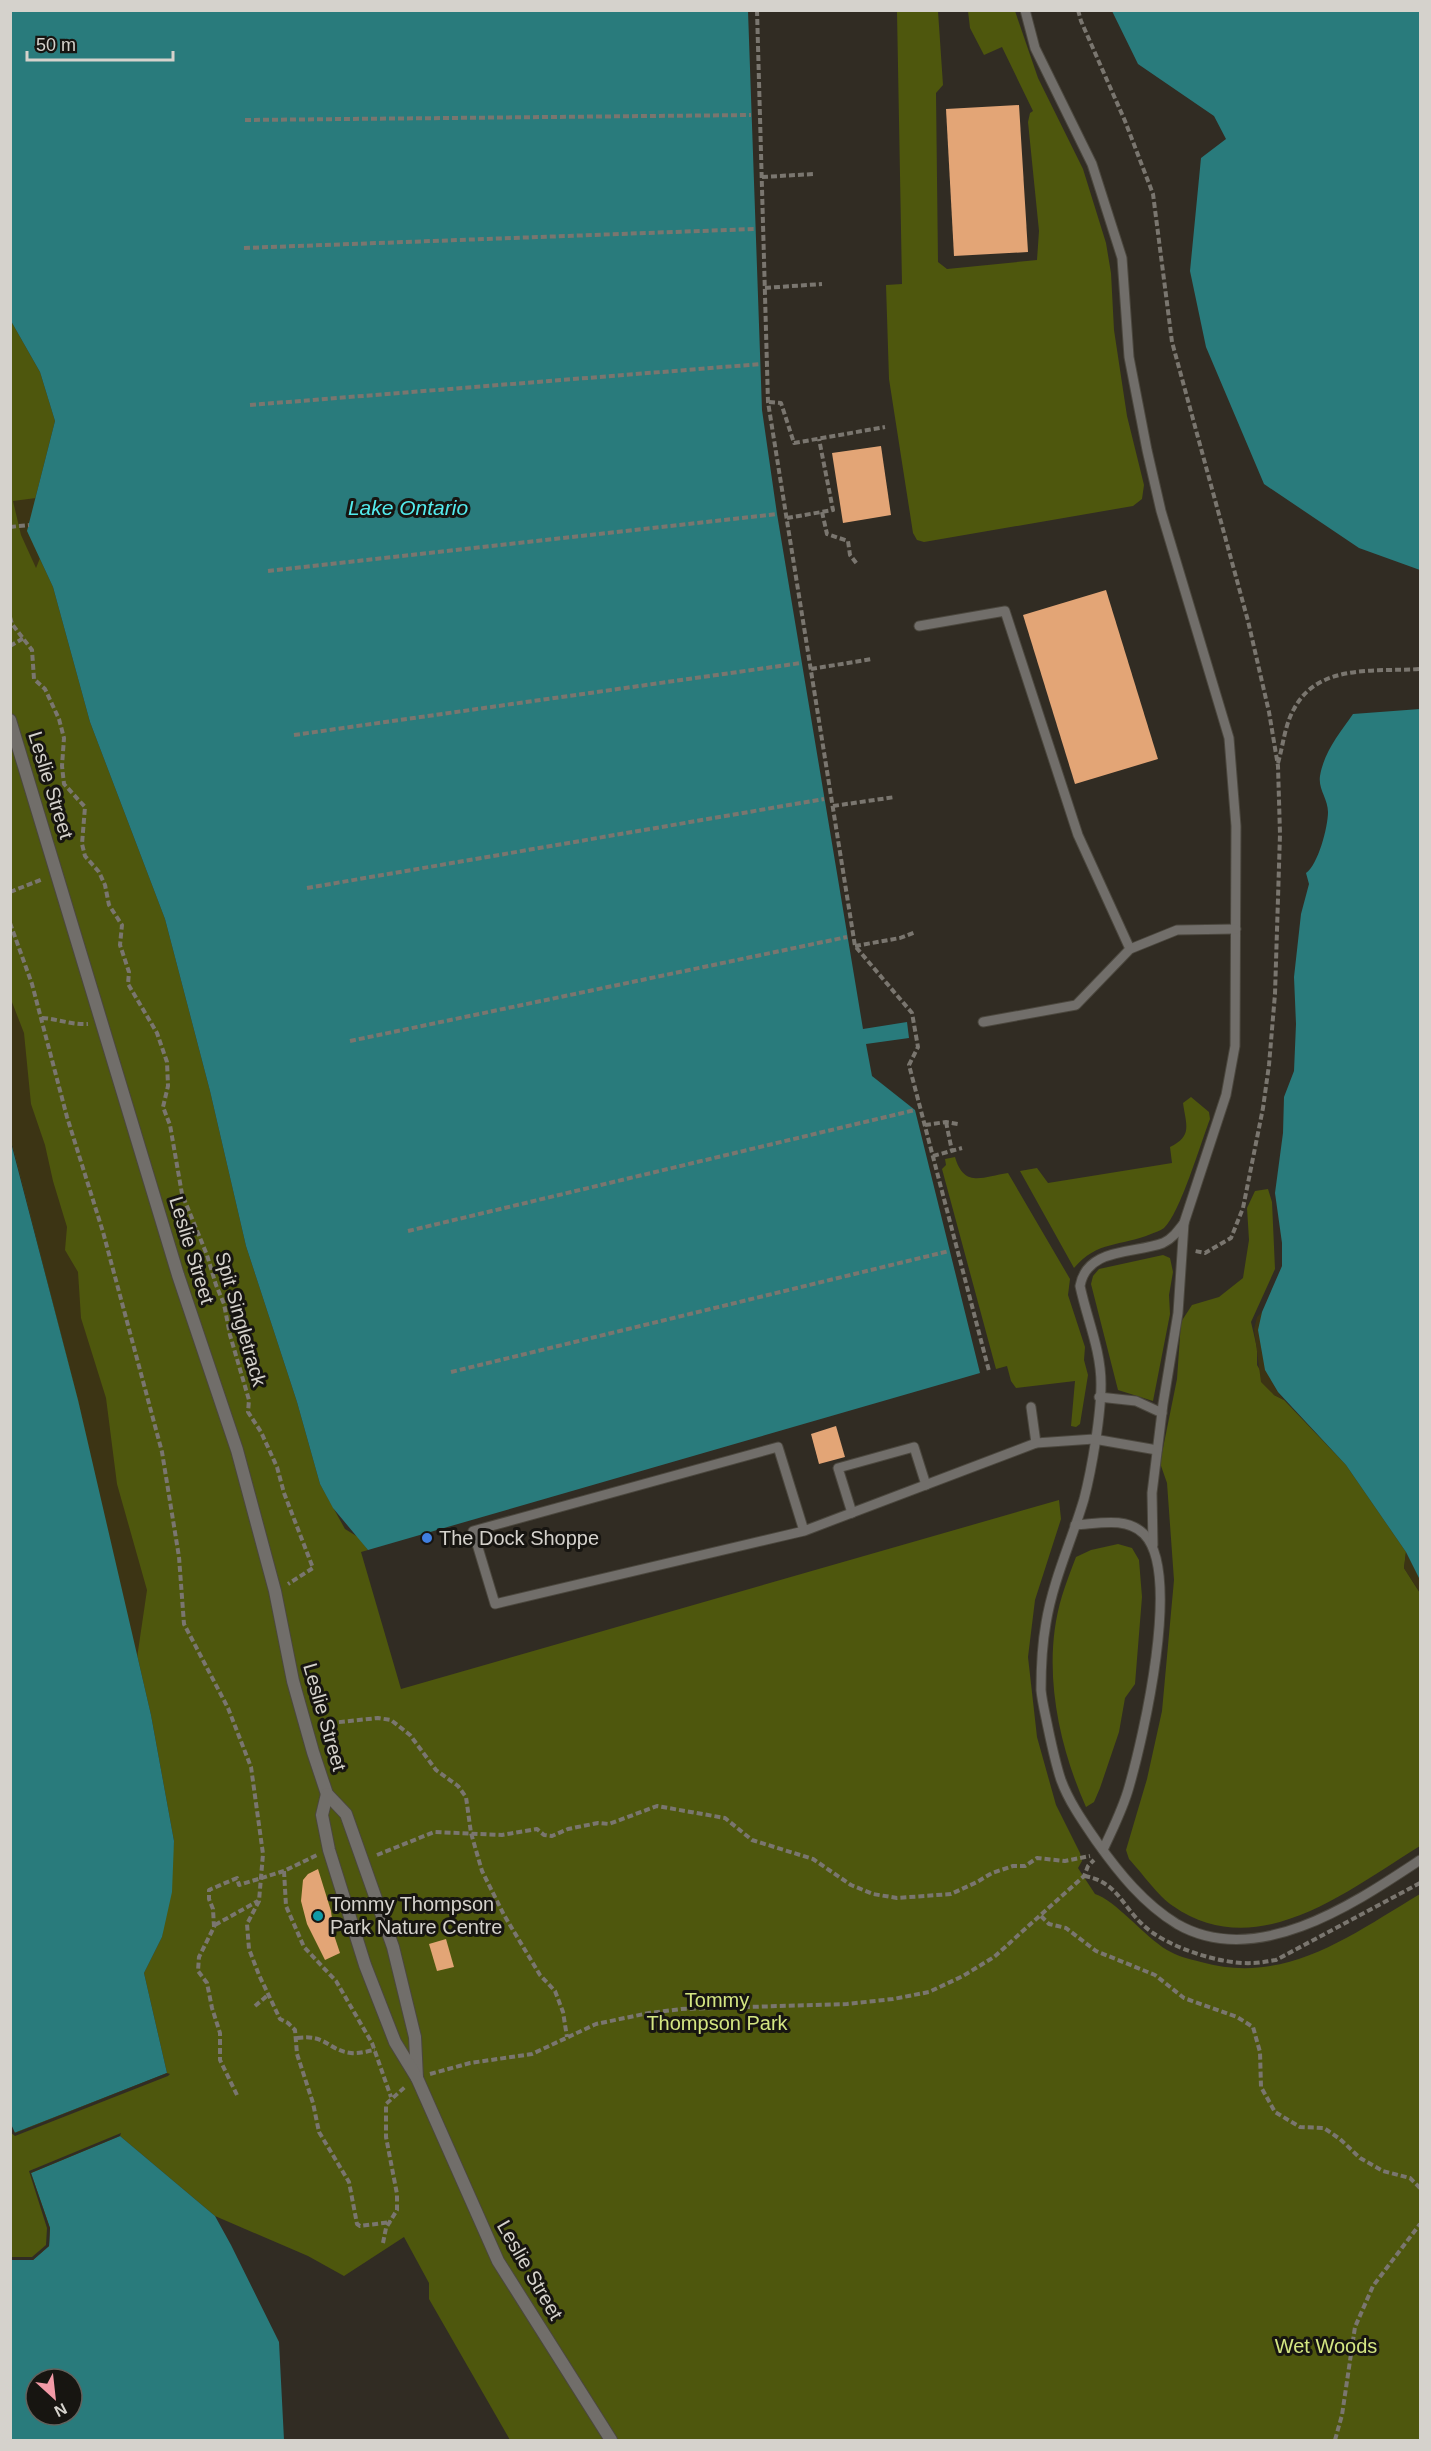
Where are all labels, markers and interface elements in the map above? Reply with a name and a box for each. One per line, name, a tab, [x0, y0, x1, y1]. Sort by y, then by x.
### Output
scale bar	[27, 24, 172, 62]
text: 50 m	[36, 35, 76, 55]
water label: Lake Ontario	[348, 496, 468, 519]
street label: Leslie Street	[24, 729, 78, 842]
street label: Leslie Street	[165, 1194, 219, 1307]
street label: Spit Singletrack	[211, 1249, 271, 1390]
place label: The Dock Shoppe	[439, 1527, 599, 1549]
marker: The Dock Shoppe	[420, 1531, 434, 1545]
street label: Leslie Street	[299, 1661, 351, 1774]
place label: Tommy Thompson Park Nature Centre	[330, 1893, 502, 1938]
marker: Tommy Thompson Park Nature Centre	[311, 1909, 325, 1923]
park label: Tommy Thompson Park	[646, 1989, 789, 2034]
street label: Leslie Street	[493, 2216, 568, 2324]
park label: Wet Woods	[1275, 2335, 1377, 2357]
north arrow	[24, 2367, 84, 2427]
text: N	[52, 2400, 70, 2420]

